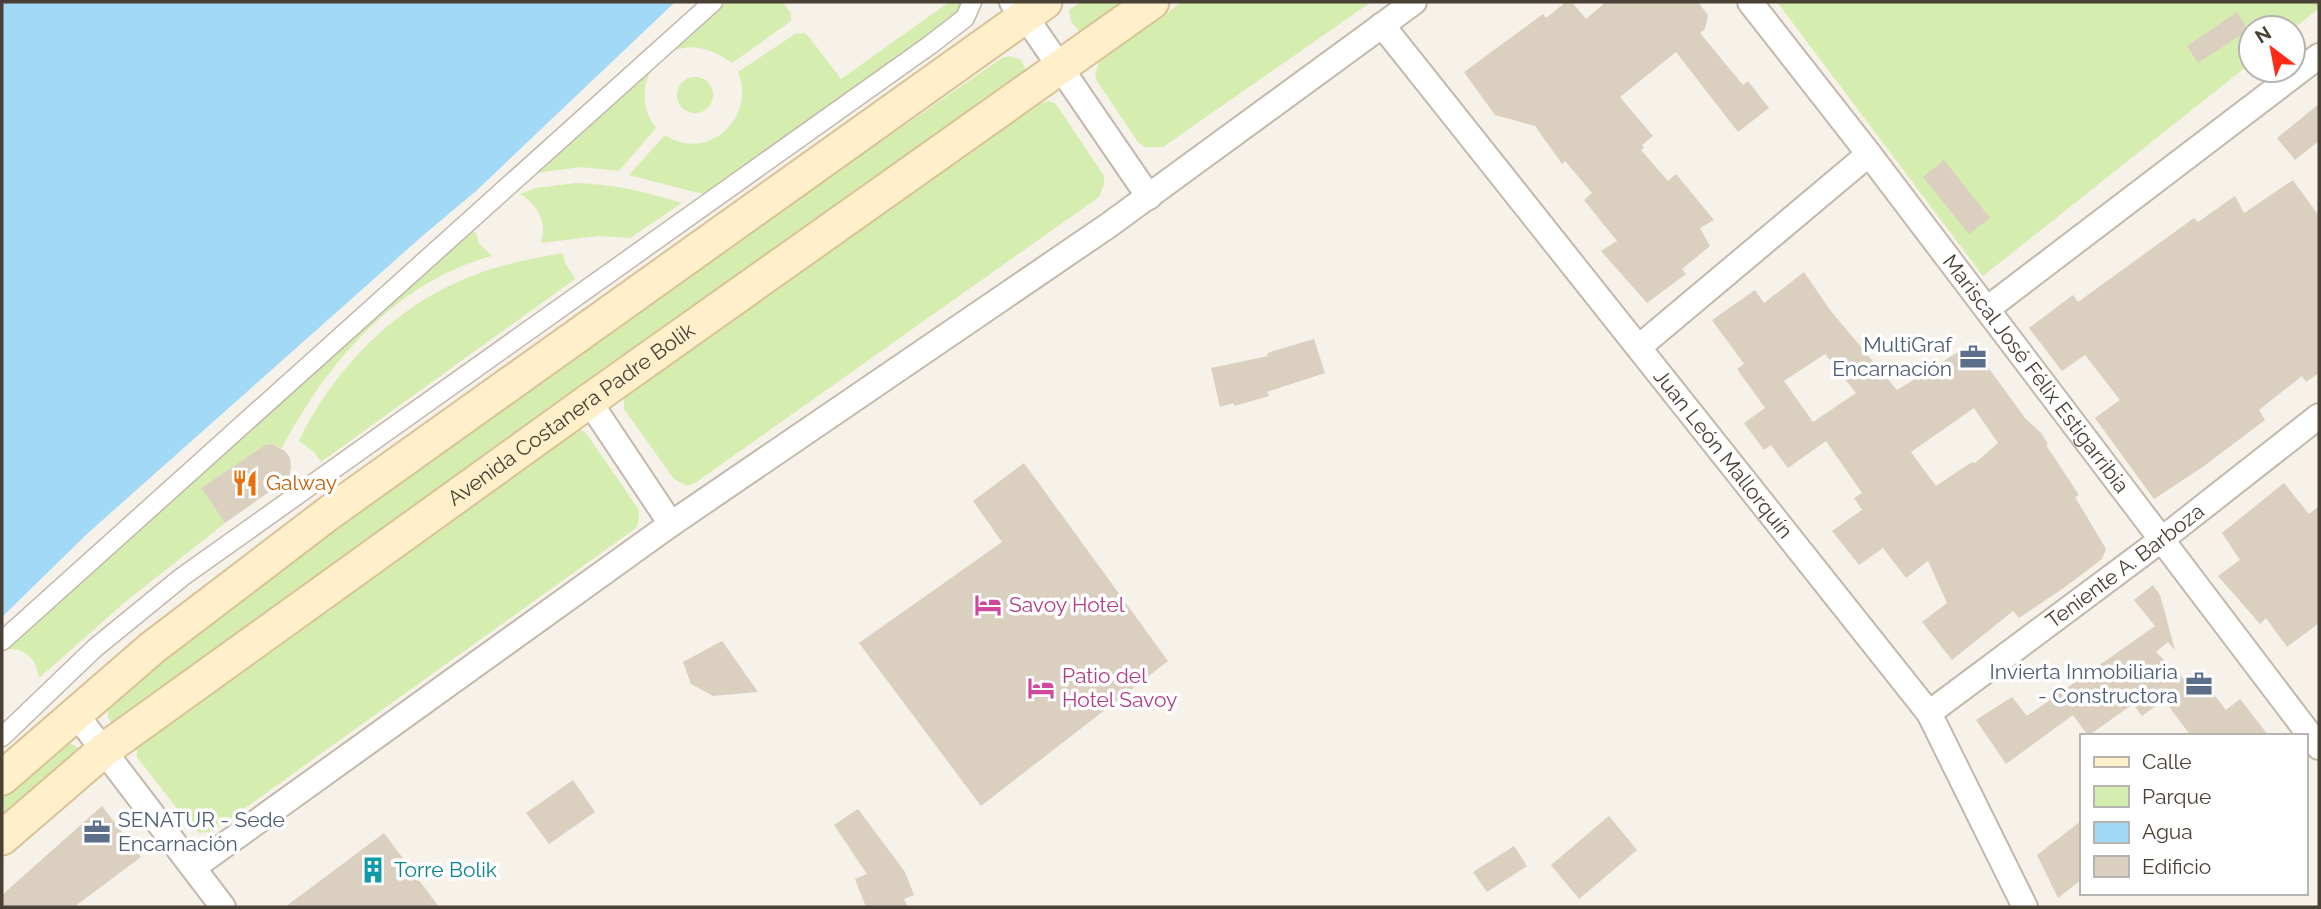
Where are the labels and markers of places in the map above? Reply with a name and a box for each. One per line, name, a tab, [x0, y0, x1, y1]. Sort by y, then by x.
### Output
place label: MultiGraf Encarnación	[1832, 332, 1953, 381]
office icon: MultiGraf Encarnación	[1958, 342, 1988, 372]
restaurant icon: Galway	[230, 468, 260, 498]
place label: Galway	[266, 470, 337, 495]
hotel icon: Savoy Hotel	[973, 590, 1003, 620]
place label: Savoy Hotel	[1009, 592, 1125, 617]
place label: Invierta Inmobiliaria - Constructora	[1990, 659, 2178, 708]
place label: Patio del Hotel Savoy	[1062, 663, 1177, 712]
office icon: Invierta Inmobiliaria - Constructora	[2184, 669, 2214, 699]
hotel icon: Patio del Hotel Savoy	[1026, 673, 1056, 703]
place label: SENATUR - Sede Encarnación	[118, 807, 285, 856]
office icon: SENATUR - Sede Encarnación	[82, 817, 112, 847]
building icon: Torre Bolik	[358, 855, 388, 885]
place label: Torre Bolik	[394, 857, 497, 882]

